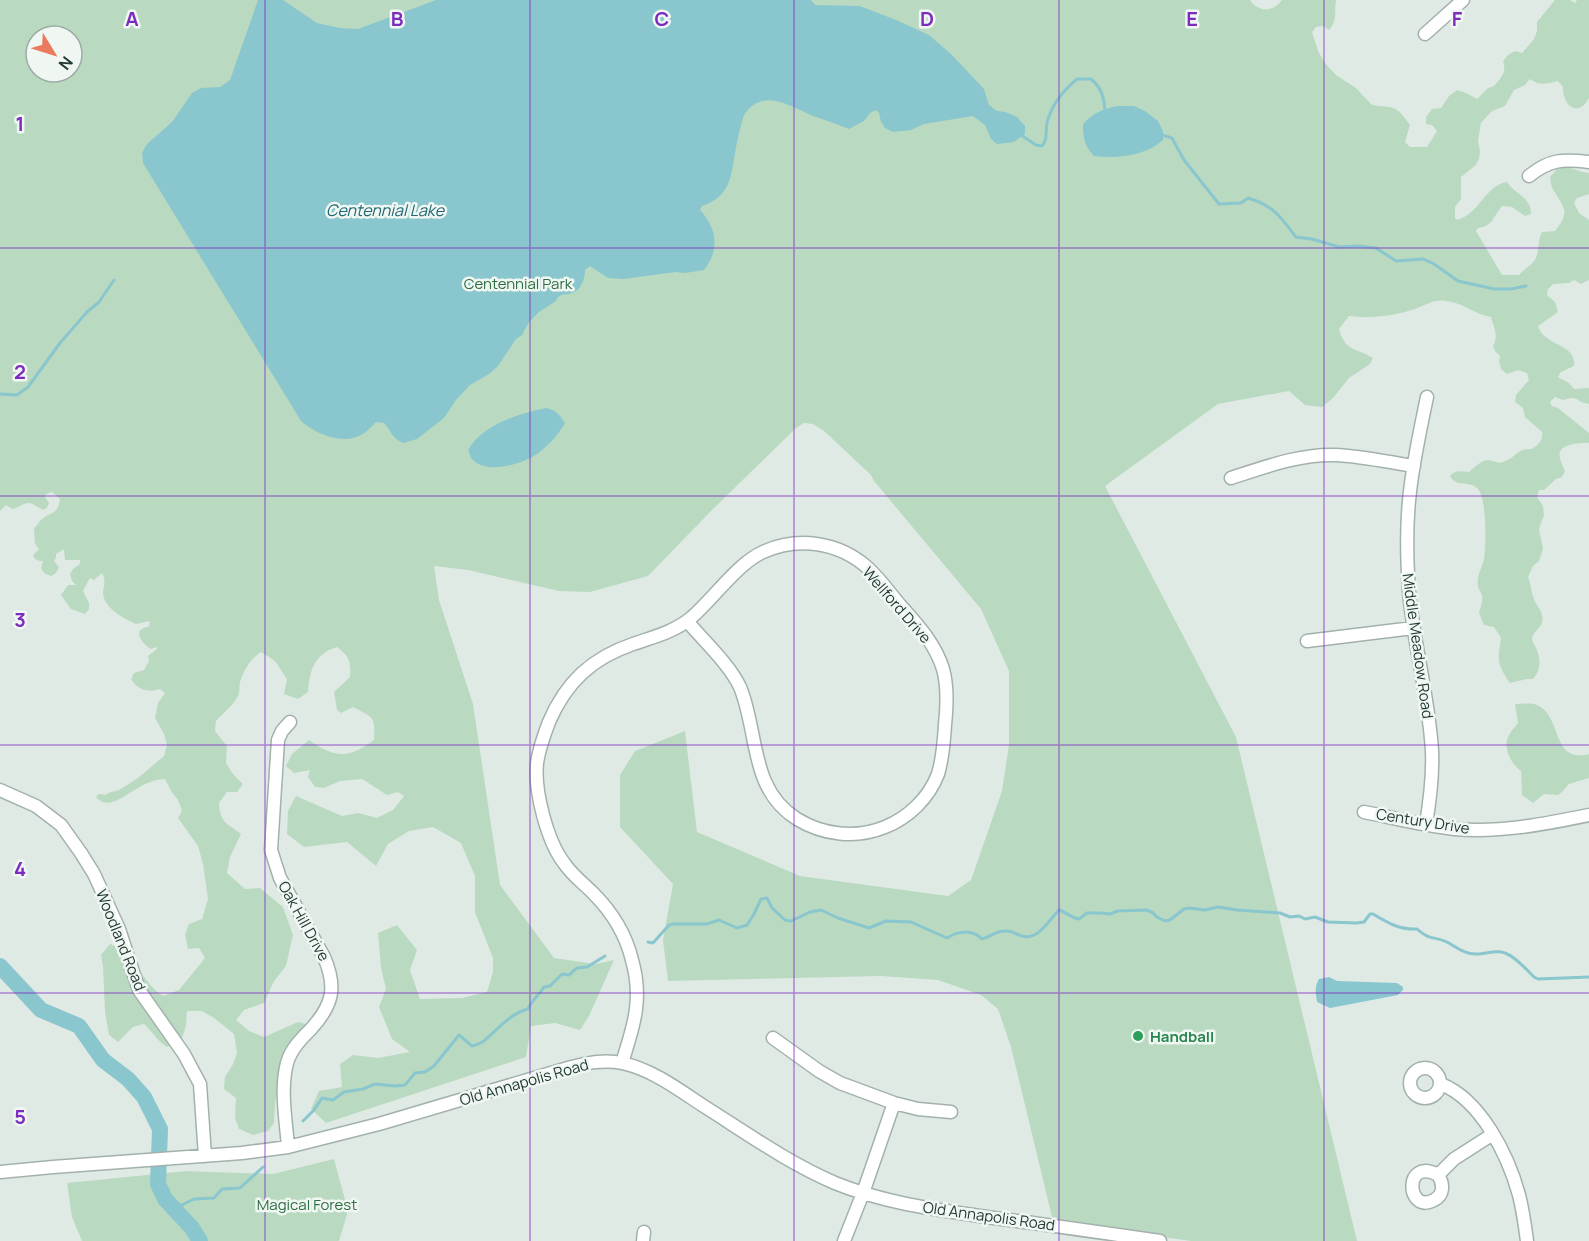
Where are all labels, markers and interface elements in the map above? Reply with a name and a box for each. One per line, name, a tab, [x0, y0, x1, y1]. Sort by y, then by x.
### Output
text: A	[125, 5, 139, 32]
text: B	[391, 5, 404, 32]
text: C	[655, 5, 669, 32]
text: D	[920, 5, 934, 32]
text: E	[1186, 5, 1198, 32]
text: F	[1452, 5, 1463, 32]
north arrow	[24, 24, 84, 84]
text: N	[54, 52, 78, 75]
text: 1	[16, 110, 24, 137]
water label: Centennial Lake	[326, 199, 446, 221]
park label: Centennial Park	[464, 273, 573, 294]
text: 2	[14, 358, 26, 385]
street label: Wellford Drive	[858, 562, 936, 648]
street label: Middle Meadow Road	[1397, 572, 1439, 720]
text: 3	[14, 606, 26, 633]
street label: Century Drive	[1375, 803, 1471, 839]
text: 4	[14, 855, 26, 882]
street label: Oak Hill Drive	[273, 877, 335, 965]
street label: Woodland Road	[91, 886, 151, 994]
place label: Handball	[1150, 1026, 1214, 1047]
marker: Handball	[1131, 1029, 1145, 1043]
street label: Old Annapolis Road	[457, 1054, 591, 1110]
text: 5	[14, 1103, 26, 1130]
park label: Magical Forest	[257, 1194, 357, 1215]
street label: Old Annapolis Road	[922, 1196, 1056, 1236]

